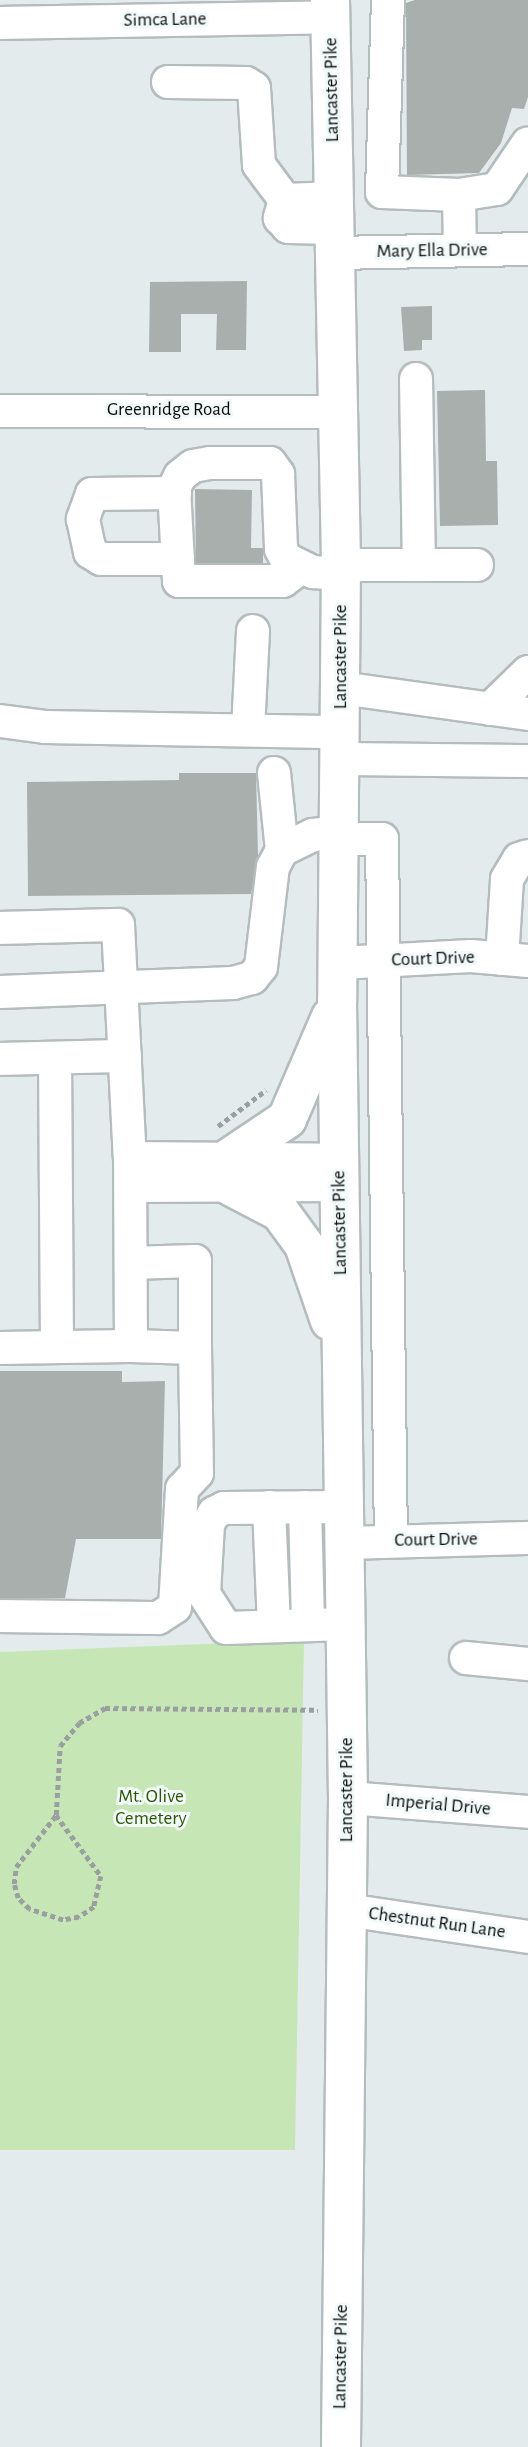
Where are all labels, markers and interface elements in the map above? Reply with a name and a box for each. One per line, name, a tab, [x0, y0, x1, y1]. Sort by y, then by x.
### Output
street label: Simca Lane	[123, 8, 207, 32]
street label: Lancaster Pike	[320, 37, 344, 143]
street label: Mary Ella Drive	[376, 239, 488, 263]
street label: Greenridge Road	[107, 399, 231, 421]
street label: Lancaster Pike	[330, 605, 352, 709]
street label: Court Drive	[391, 946, 475, 972]
street label: Lancaster Pike	[328, 1170, 352, 1276]
street label: Court Drive	[394, 1528, 478, 1552]
street label: Lancaster Pike	[336, 1738, 358, 1842]
park label: Mt. Olive Cemetery	[115, 1786, 187, 1830]
street label: Imperial Drive	[385, 1789, 491, 1821]
street label: Chestnut Run Lane	[367, 1902, 507, 1944]
street label: Lancaster Pike	[329, 2304, 353, 2410]

